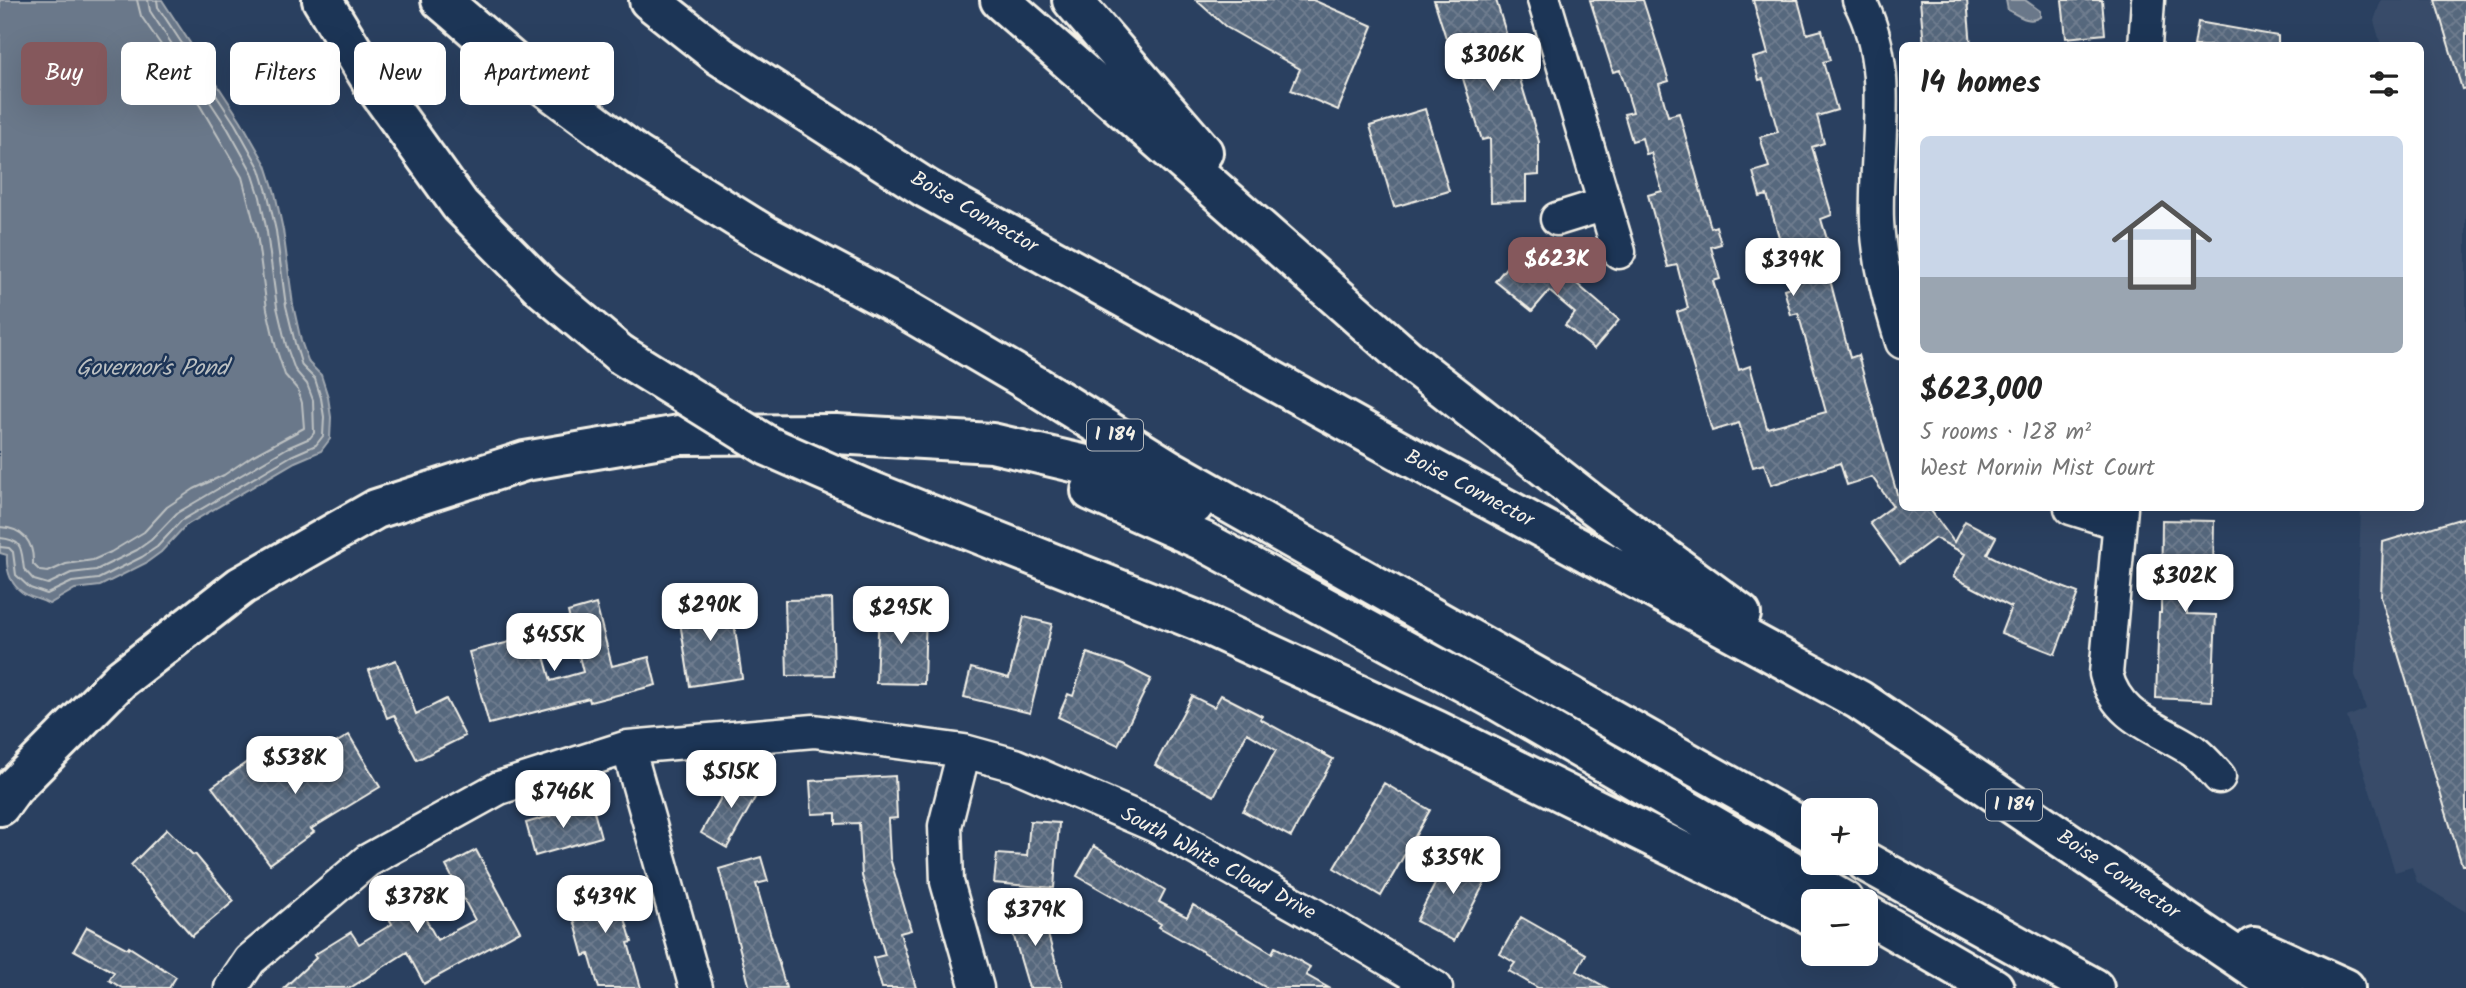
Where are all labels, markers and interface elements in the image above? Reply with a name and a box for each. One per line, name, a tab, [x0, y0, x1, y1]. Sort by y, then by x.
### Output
pin: $306K	[1444, 34, 1542, 93]
text: $306K	[1461, 38, 1525, 74]
chip: Buy	[21, 42, 107, 105]
chip: Rent	[121, 42, 216, 105]
chip: Filters	[230, 42, 340, 105]
chip: New	[354, 42, 446, 105]
chip: Apartment	[460, 42, 614, 105]
text: 14 homes	[1920, 60, 2041, 108]
icon: filters	[2365, 65, 2403, 103]
street label: Boise Connector	[904, 163, 1045, 263]
icon: home	[2099, 182, 2225, 308]
pin: $623K	[1508, 238, 1606, 297]
pin: $399K	[1744, 238, 1842, 298]
text: $623K	[1524, 242, 1590, 278]
text: $399K	[1761, 243, 1825, 279]
water label: Governor's Pond	[76, 351, 233, 387]
text: $623,000	[1920, 367, 2042, 415]
text: 5 rooms · 128 m²	[1920, 415, 2091, 451]
road number: I 184	[1087, 420, 1143, 450]
street label: Boise Connector	[1398, 441, 1541, 538]
text: West Mornin Mist Court	[1920, 451, 2155, 487]
pin: $302K	[2136, 554, 2234, 614]
text: $302K	[2152, 559, 2218, 595]
pin: $290K	[661, 584, 759, 643]
pin: $295K	[852, 586, 950, 646]
text: $290K	[678, 588, 742, 624]
text: $295K	[869, 591, 933, 627]
pin: $455K	[505, 614, 603, 673]
text: $455K	[522, 618, 586, 654]
pin: $538K	[246, 736, 344, 796]
text: $538K	[262, 741, 328, 777]
pin: $515K	[682, 750, 780, 810]
text: $515K	[702, 755, 760, 791]
pin: $746K	[514, 770, 612, 830]
text: $746K	[531, 775, 595, 811]
road number: I 184	[1986, 790, 2042, 820]
street label: South White Cloud Drive	[1114, 798, 1322, 930]
map controls	[1801, 798, 1878, 966]
button: +	[1801, 798, 1878, 875]
street label: Boise Connector	[2050, 821, 2187, 929]
pin: $359K	[1404, 836, 1502, 896]
text: $359K	[1421, 841, 1485, 877]
pin: $378K	[368, 876, 466, 935]
pin: $439K	[556, 876, 654, 935]
text: $378K	[385, 880, 449, 916]
text: $439K	[573, 880, 637, 916]
pin: $379K	[986, 888, 1084, 948]
button: −	[1801, 889, 1878, 966]
text: $379K	[1004, 893, 1066, 929]

